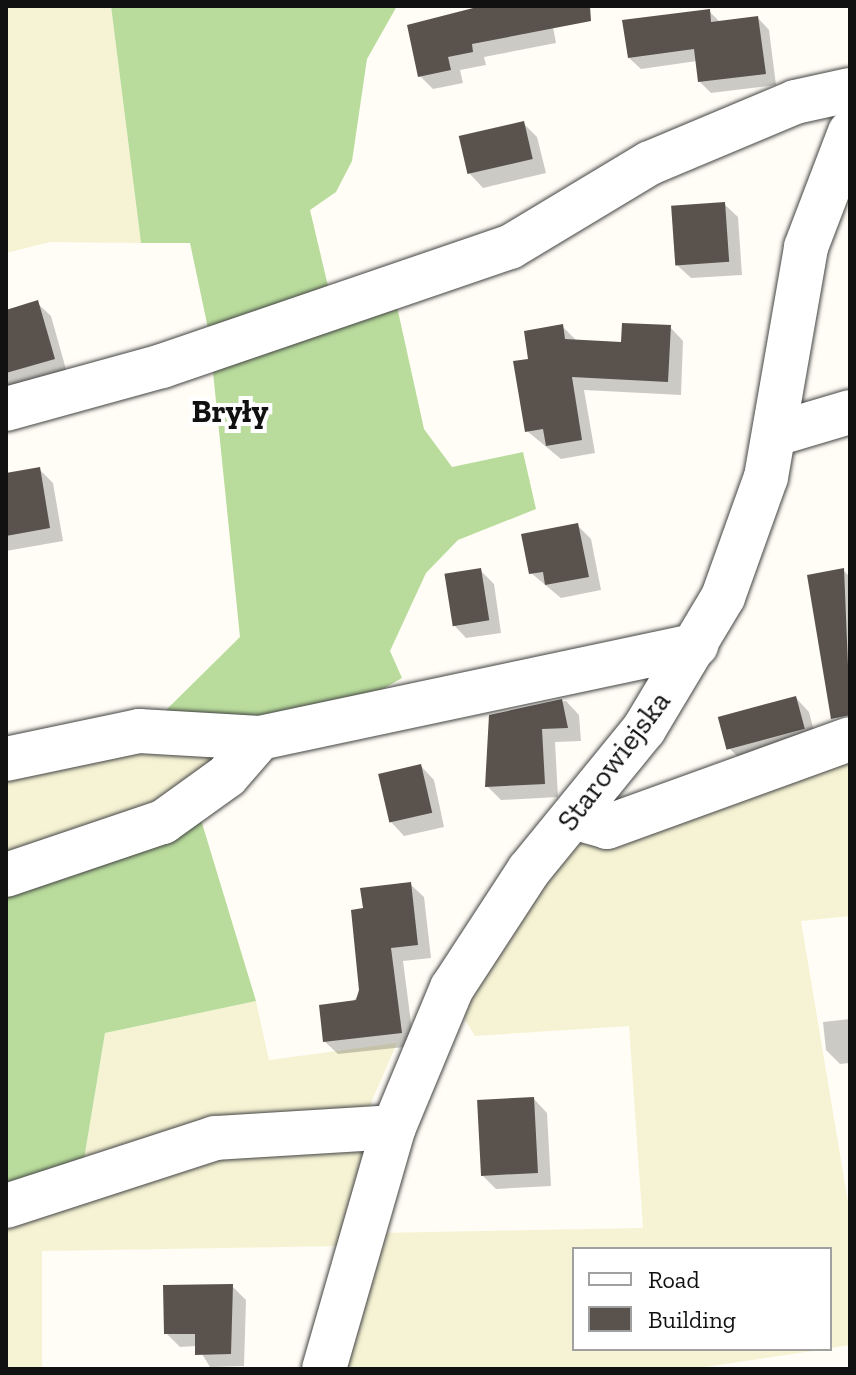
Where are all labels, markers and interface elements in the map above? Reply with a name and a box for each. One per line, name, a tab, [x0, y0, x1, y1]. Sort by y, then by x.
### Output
district label: Bryły	[192, 392, 268, 430]
street label: Starowiejska	[550, 684, 678, 838]
legend	[572, 1247, 832, 1351]
text: Road	[648, 1265, 700, 1294]
text: Building	[648, 1305, 736, 1334]

